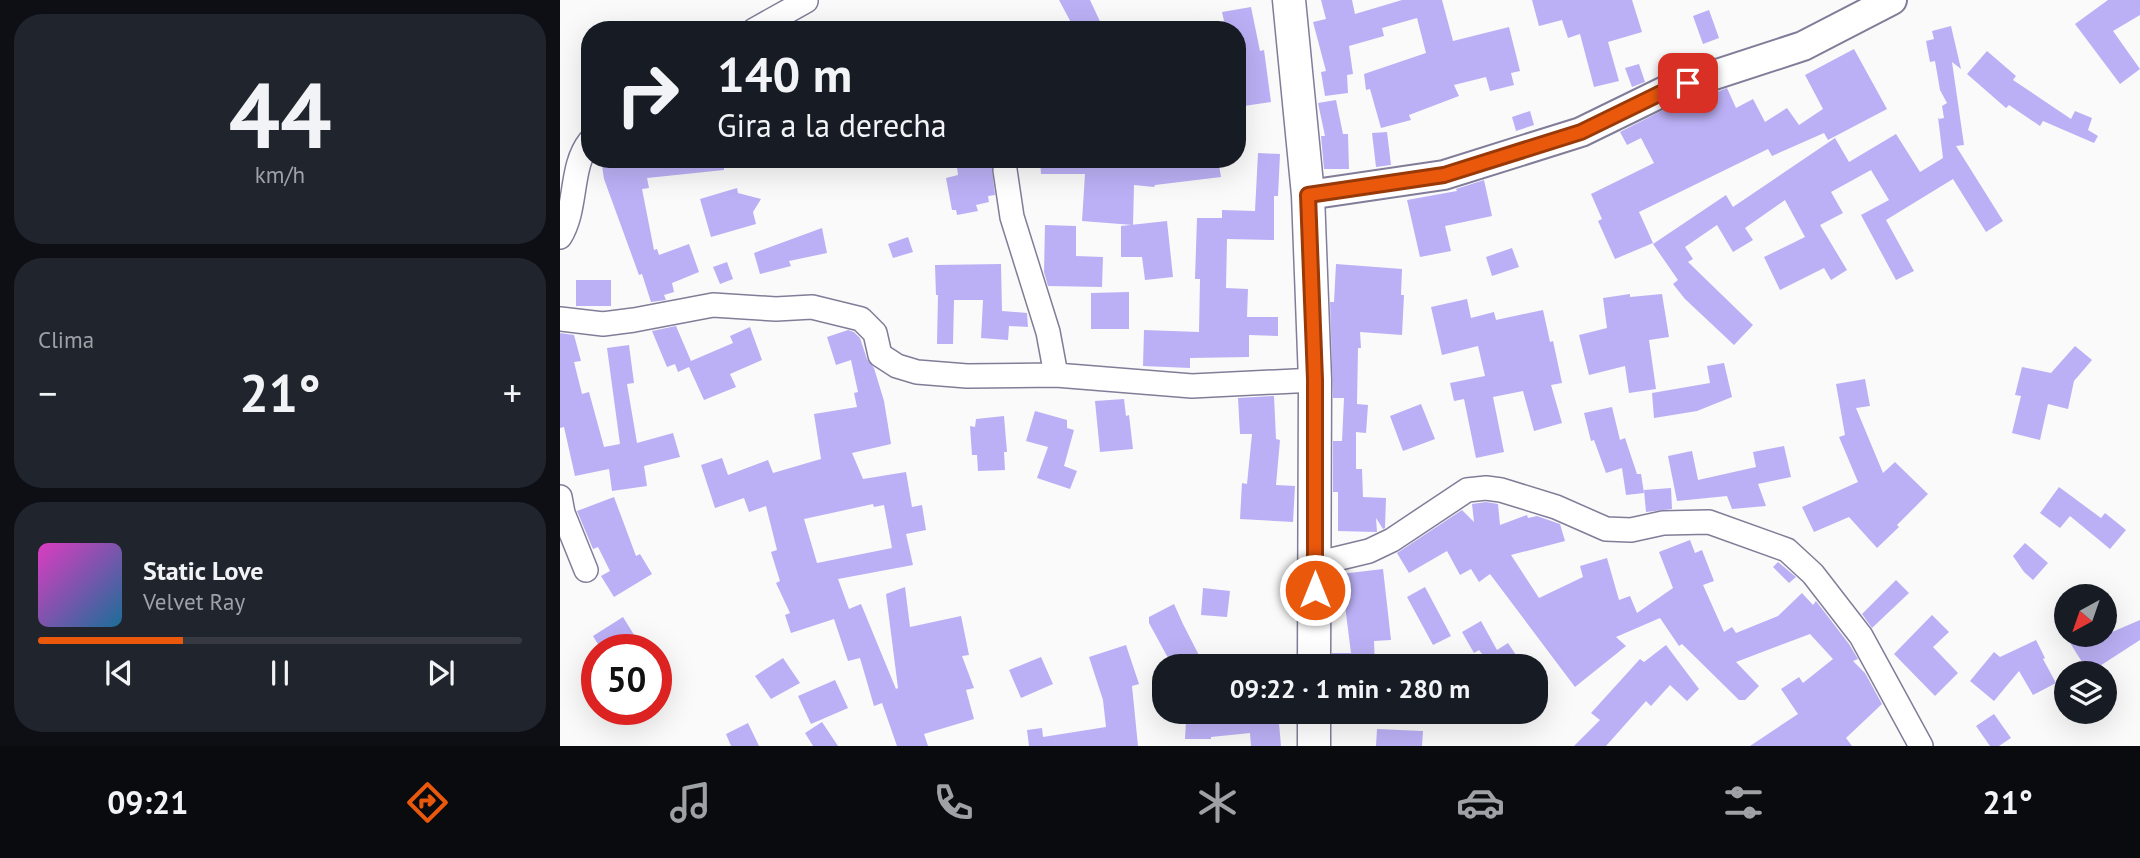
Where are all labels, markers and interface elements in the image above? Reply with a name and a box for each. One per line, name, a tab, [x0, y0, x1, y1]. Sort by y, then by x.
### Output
text: 140 m	[717, 42, 852, 106]
icon: right	[602, 49, 693, 140]
pin	[1658, 53, 1718, 113]
text: 44	[228, 55, 332, 173]
icon: arrive	[1669, 64, 1707, 102]
text: Gira a la derecha	[717, 104, 947, 146]
text: km/h	[255, 160, 305, 189]
text: Clima	[38, 325, 94, 354]
text: 21°	[239, 359, 321, 426]
text: −	[38, 368, 57, 417]
text: +	[503, 368, 522, 417]
position arrow	[1278, 553, 1352, 627]
text: Static Love	[143, 554, 264, 587]
north arrow	[2054, 584, 2118, 648]
map controls	[2054, 584, 2117, 724]
text: Velvet Ray	[143, 587, 245, 616]
speed limit sign: 50	[581, 634, 672, 725]
icon: previous	[100, 654, 138, 692]
icon: pause	[261, 654, 299, 692]
icon: next	[422, 654, 460, 692]
button: layers	[2054, 661, 2117, 724]
text: 09:22 · 1 min · 280 m	[1230, 672, 1470, 705]
icon: directions	[403, 778, 452, 827]
icon: music	[666, 778, 715, 827]
icon: phone	[929, 778, 978, 827]
icon: climate	[1193, 778, 1242, 827]
icon: car	[1456, 778, 1505, 827]
icon: filters	[1719, 778, 1768, 827]
text: 09:21	[107, 781, 188, 823]
text: 21°	[1983, 781, 2033, 823]

